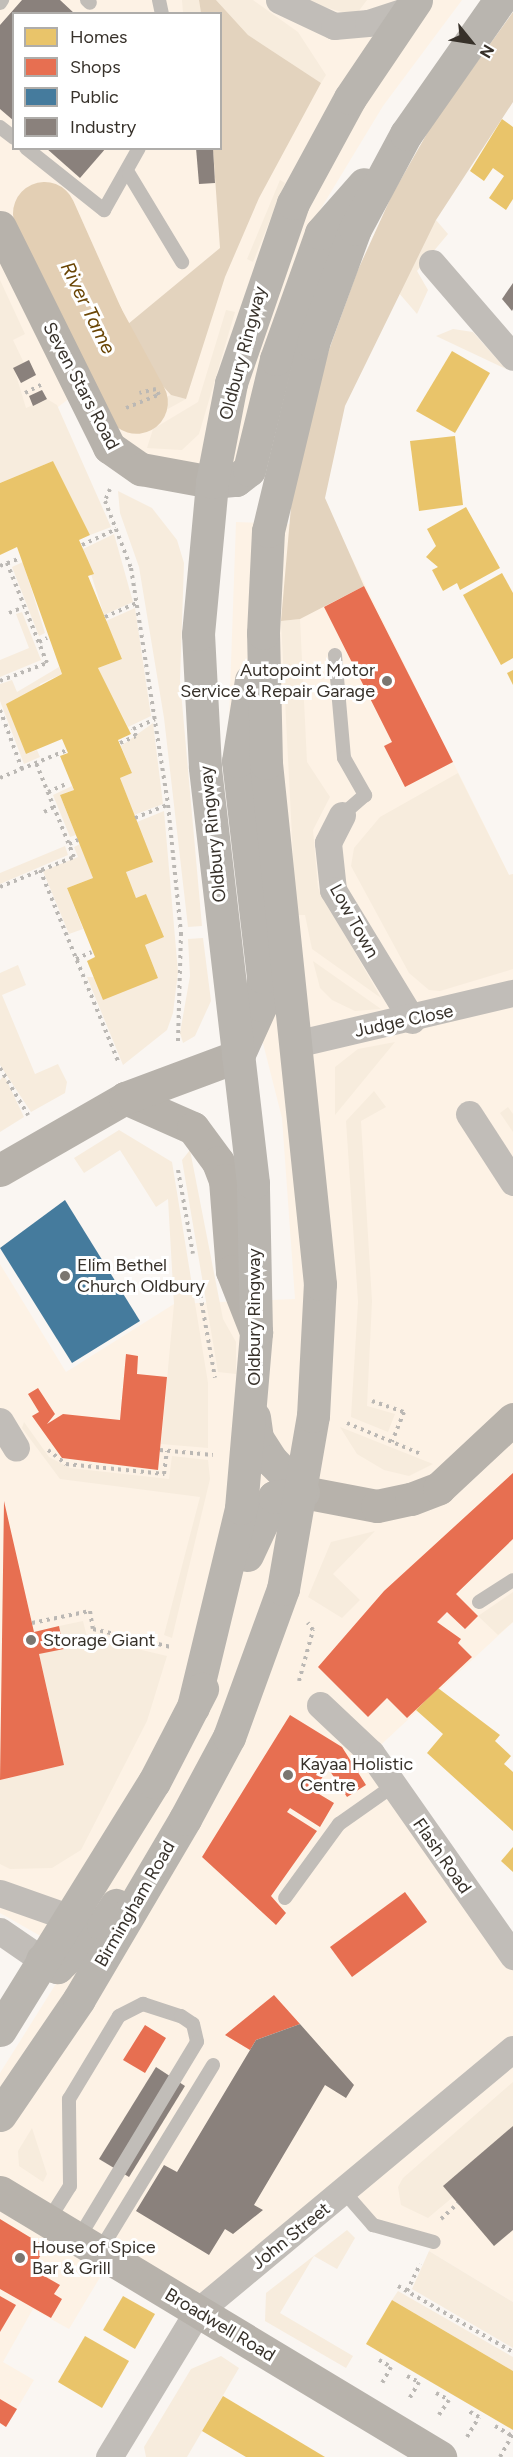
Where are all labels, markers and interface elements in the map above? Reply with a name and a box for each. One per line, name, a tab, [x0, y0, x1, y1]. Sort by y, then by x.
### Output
legend	[12, 12, 222, 150]
north arrow	[441, 12, 501, 72]
text: Homes	[70, 26, 128, 48]
text: N	[476, 41, 498, 61]
text: Shops	[70, 56, 121, 78]
text: Public	[70, 86, 119, 108]
text: Industry	[70, 116, 136, 138]
water label: River Tame	[55, 258, 121, 358]
street label: Oldbury Ringway	[215, 284, 271, 422]
street label: Seven Stars Road	[38, 318, 124, 454]
place label: Autopoint Motor Service & Repair Garage	[180, 660, 375, 702]
marker: Autopoint Motor Service & Repair Garage	[380, 674, 394, 688]
street label: Oldbury Ringway	[195, 764, 231, 904]
street label: Low Town	[325, 880, 383, 962]
street label: Judge Close	[353, 1000, 455, 1042]
street label: Oldbury Ringway	[243, 1248, 265, 1386]
place label: Elim Bethel Church Oldbury	[77, 1255, 205, 1298]
marker: Elim Bethel Church Oldbury	[58, 1269, 72, 1283]
place label: Storage Giant	[43, 1629, 155, 1651]
marker: Storage Giant	[24, 1633, 38, 1647]
place label: Kayaa Holistic Centre	[300, 1754, 413, 1796]
marker: Kayaa Holistic Centre	[281, 1768, 295, 1782]
street label: Flash Road	[408, 1814, 476, 1898]
street label: Birmingham Road	[90, 1837, 180, 1971]
street label: John Street	[247, 2198, 335, 2274]
place label: House of Spice Bar & Grill	[32, 2237, 156, 2280]
marker: House of Spice Bar & Grill	[13, 2251, 27, 2265]
street label: Broadwell Road	[161, 2284, 279, 2366]

